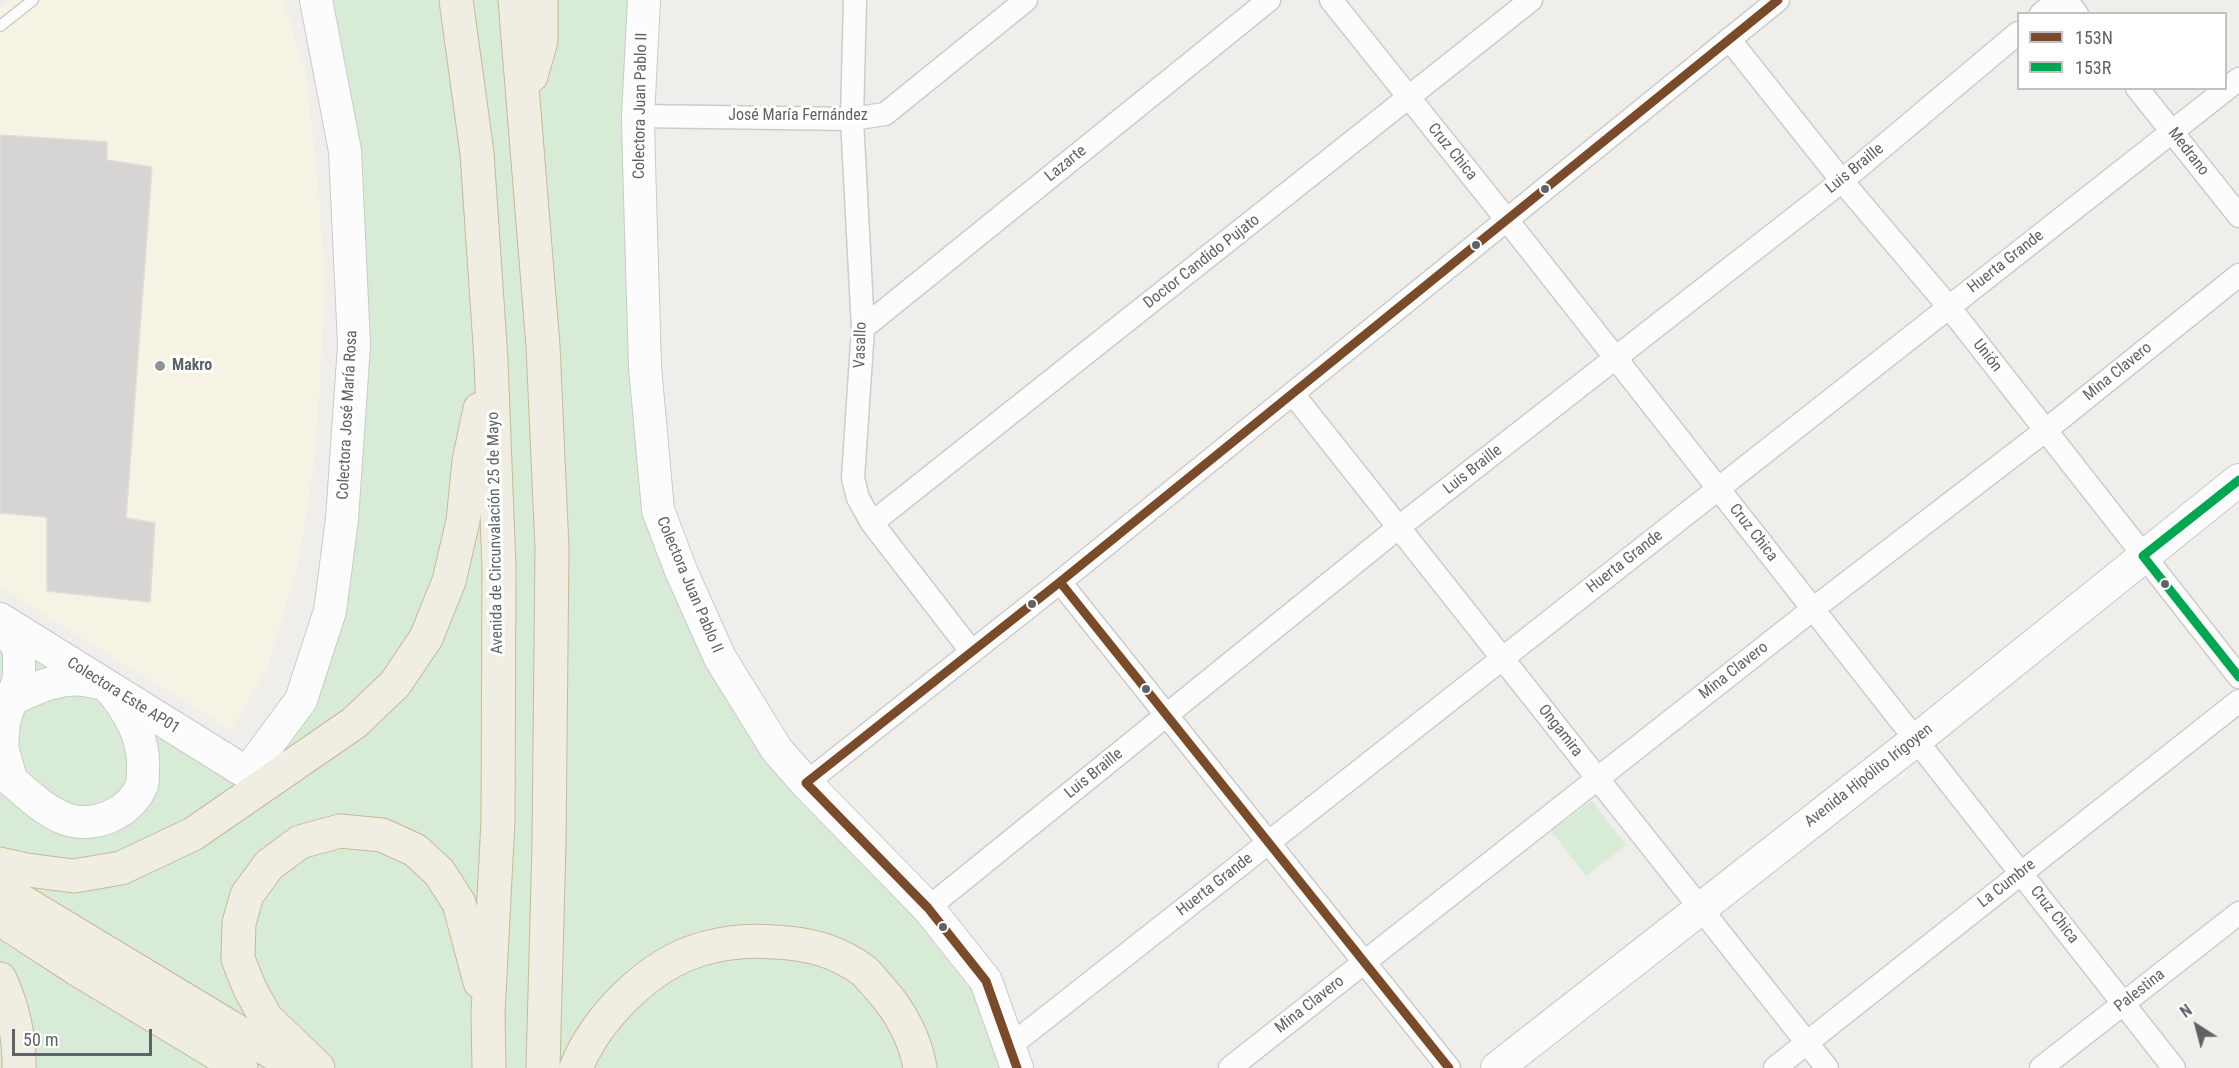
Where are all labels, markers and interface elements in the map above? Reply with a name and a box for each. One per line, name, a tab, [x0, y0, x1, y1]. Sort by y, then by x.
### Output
legend	[2017, 12, 2227, 90]
text: 153N	[2075, 27, 2113, 48]
street label: Colectora Juan Pablo II	[630, 33, 652, 179]
text: 153R	[2075, 57, 2111, 78]
street label: José María Fernández	[728, 106, 868, 126]
street label: Cruz Chica	[1423, 120, 1481, 184]
street label: Medrano	[2163, 124, 2213, 180]
street label: Luis Braille	[1822, 140, 1888, 198]
street label: Lazarte	[1042, 142, 1090, 186]
unlabelled marker	[1539, 183, 1551, 195]
street label: Doctor Candido Pujato	[1140, 211, 1264, 313]
street label: Huerta Grande	[1964, 226, 2048, 298]
unlabelled marker	[1470, 239, 1482, 251]
street label: Vasallo	[851, 321, 871, 369]
street label: Colectora José María Rosa	[334, 330, 362, 500]
street label: Unión	[1968, 336, 2006, 376]
street label: Mina Clavero	[2080, 339, 2156, 405]
place label: Makro	[172, 356, 212, 376]
marker: Makro	[153, 359, 167, 373]
street label: Avenida de Circunvalación 25 de Mayo	[484, 412, 508, 654]
street label: Luis Braille	[1440, 441, 1506, 499]
street label: Cruz Chica	[1725, 500, 1781, 566]
street label: Colectora Juan Pablo II	[652, 514, 726, 656]
street label: Huerta Grande	[1583, 526, 1667, 598]
unlabelled marker	[2159, 578, 2171, 590]
unlabelled marker	[1026, 598, 1038, 610]
street label: Mina Clavero	[1696, 638, 1772, 704]
street label: Colectora Este AP01	[63, 654, 183, 738]
unlabelled marker	[1140, 683, 1152, 695]
street label: Ongamira	[1534, 701, 1586, 761]
street label: Avenida Hipólito Irigoyen	[1801, 720, 1937, 832]
street label: Luis Braille	[1061, 745, 1127, 803]
street label: Huerta Grande	[1173, 849, 1257, 921]
street label: La Cumbre	[1974, 856, 2040, 912]
street label: Cruz Chica	[2026, 882, 2082, 948]
unlabelled marker	[937, 921, 949, 933]
street label: Palestina	[2111, 965, 2169, 1017]
street label: Mina Clavero	[1272, 972, 1348, 1038]
north arrow	[2167, 996, 2227, 1056]
text: N	[2177, 1000, 2196, 1022]
scale bar	[15, 1017, 154, 1055]
text: 50 m	[23, 1029, 58, 1050]

